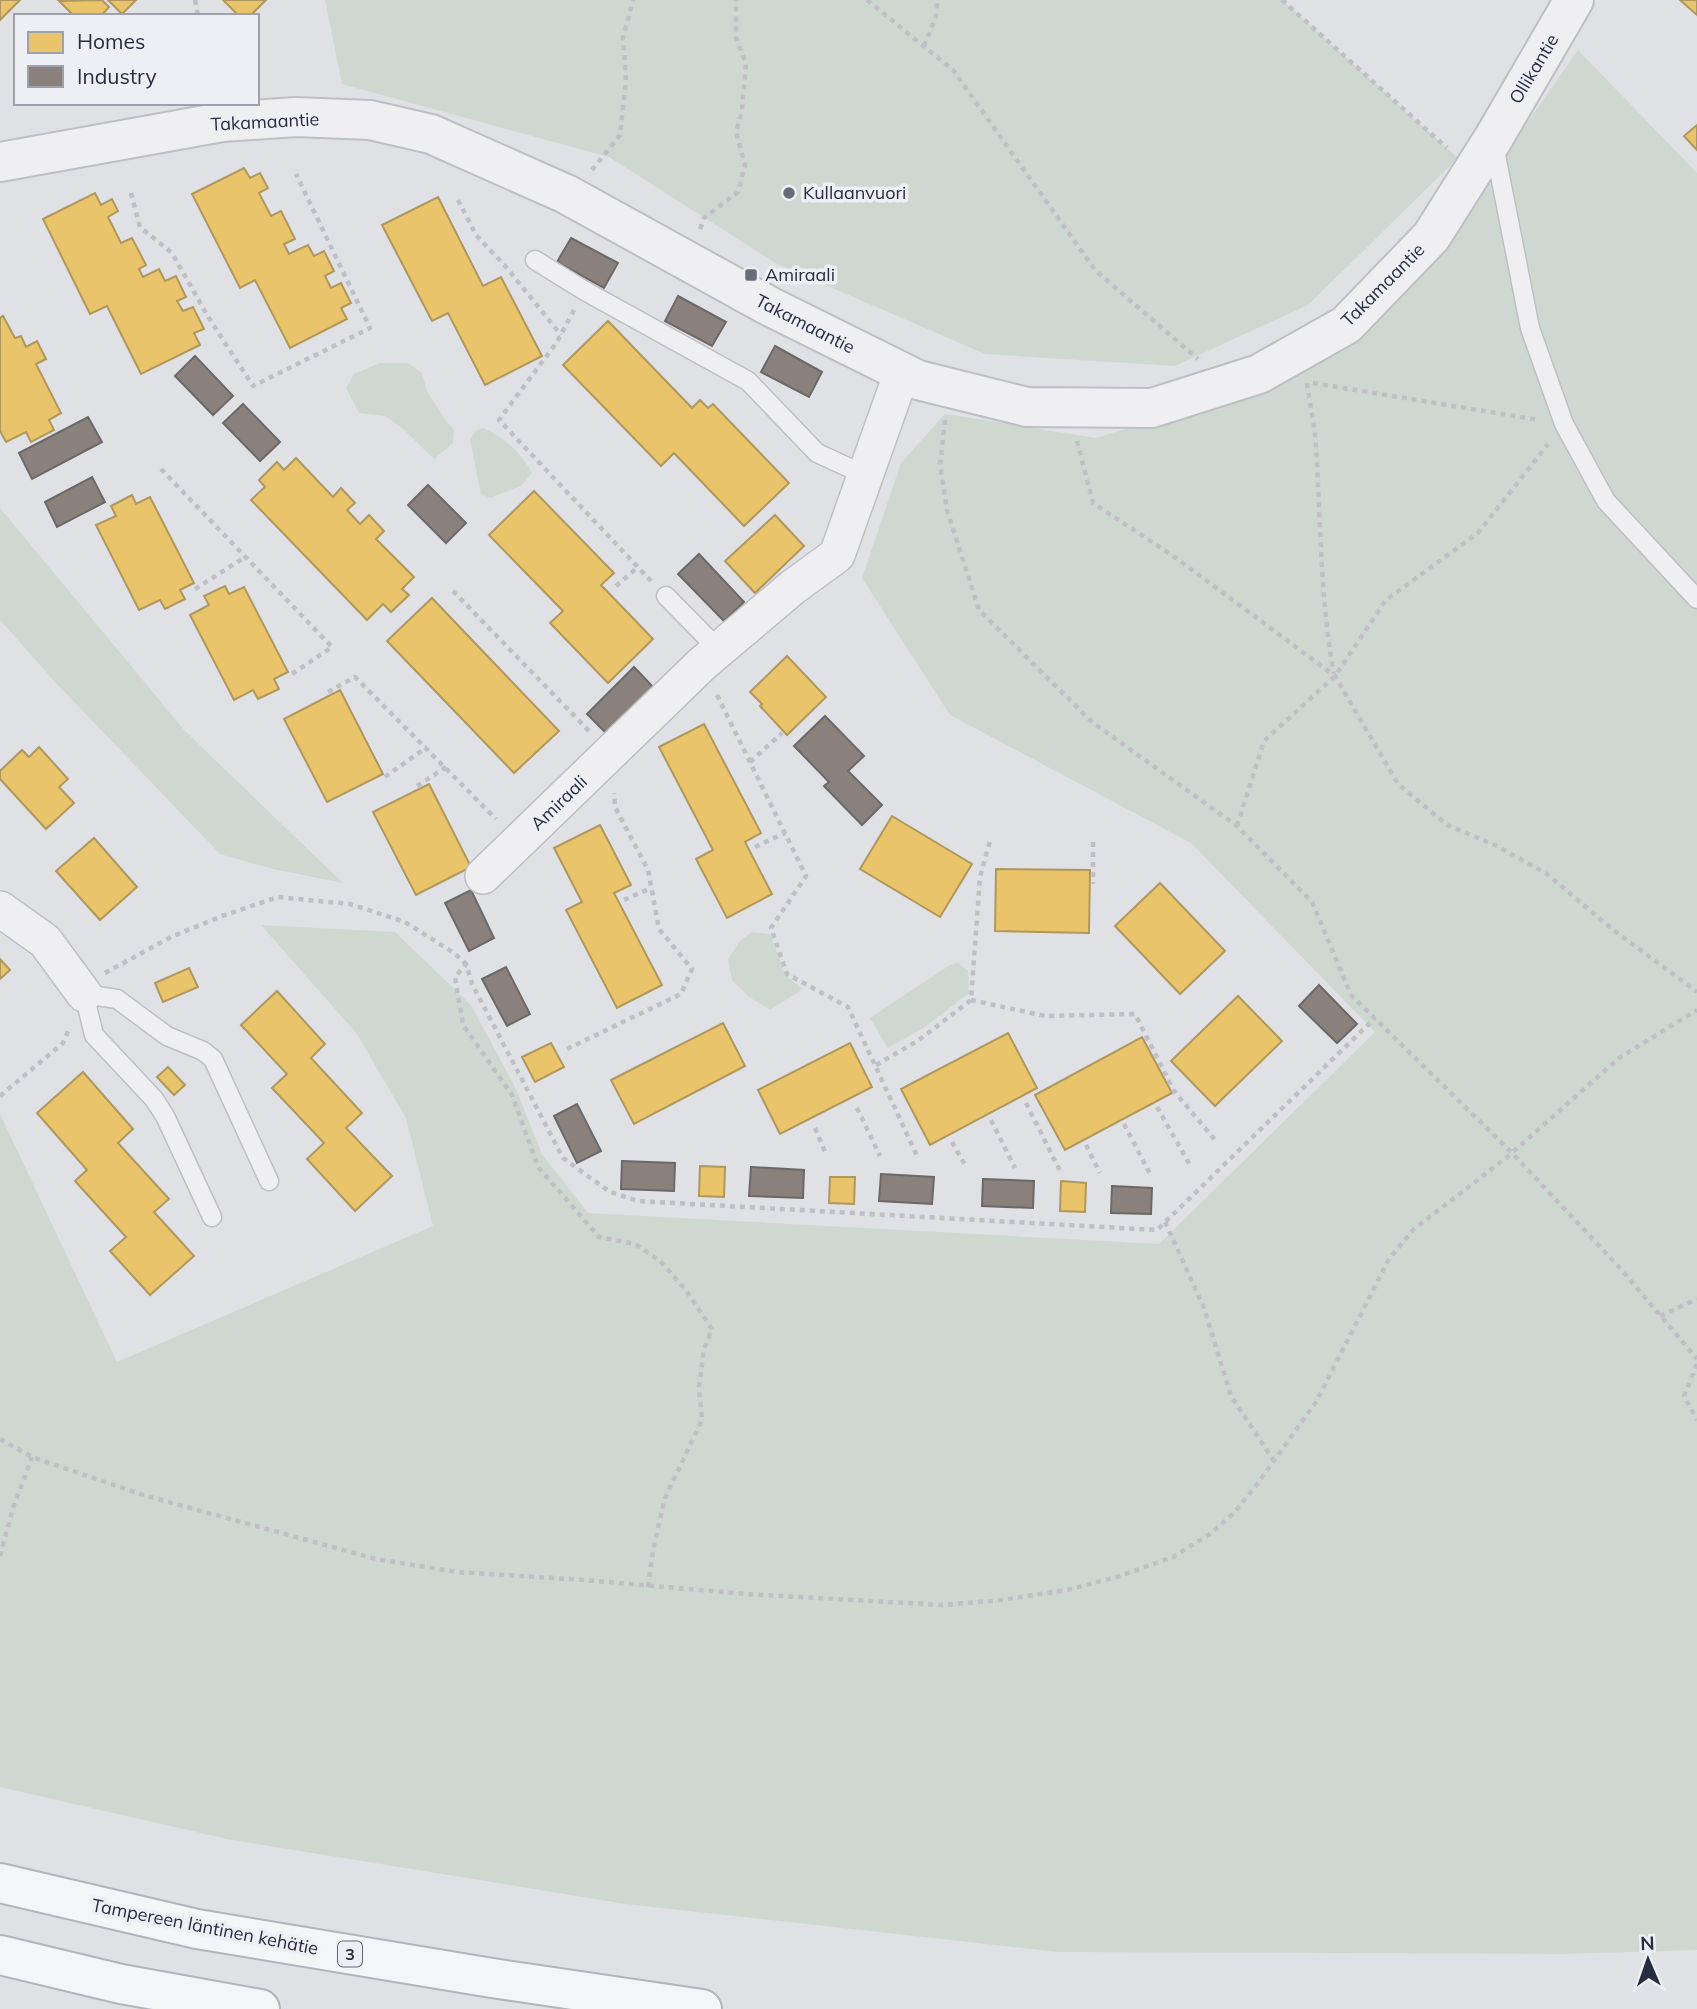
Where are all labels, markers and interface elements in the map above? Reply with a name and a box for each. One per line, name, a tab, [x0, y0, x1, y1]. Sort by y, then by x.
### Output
legend	[14, 14, 259, 105]
text: Homes	[77, 28, 145, 54]
street label: Ollikantie	[1504, 30, 1563, 108]
text: Industry	[77, 63, 157, 89]
street label: Takamaantie	[210, 107, 320, 136]
place label: Kullaanvuori	[803, 181, 906, 204]
marker: Kullaanvuori	[781, 185, 797, 201]
street label: Takamaantie	[1336, 238, 1429, 331]
place label: Amiraali	[765, 263, 835, 286]
marker: Amiraali	[743, 267, 759, 283]
street label: Takamaantie	[752, 289, 859, 358]
street label: Amiraali	[526, 770, 592, 835]
street label: Tampereen läntinen kehätie	[90, 1893, 320, 1960]
north arrow	[1613, 1925, 1683, 1995]
text: N	[1640, 1931, 1655, 1955]
road number: 3	[338, 1942, 362, 1966]

